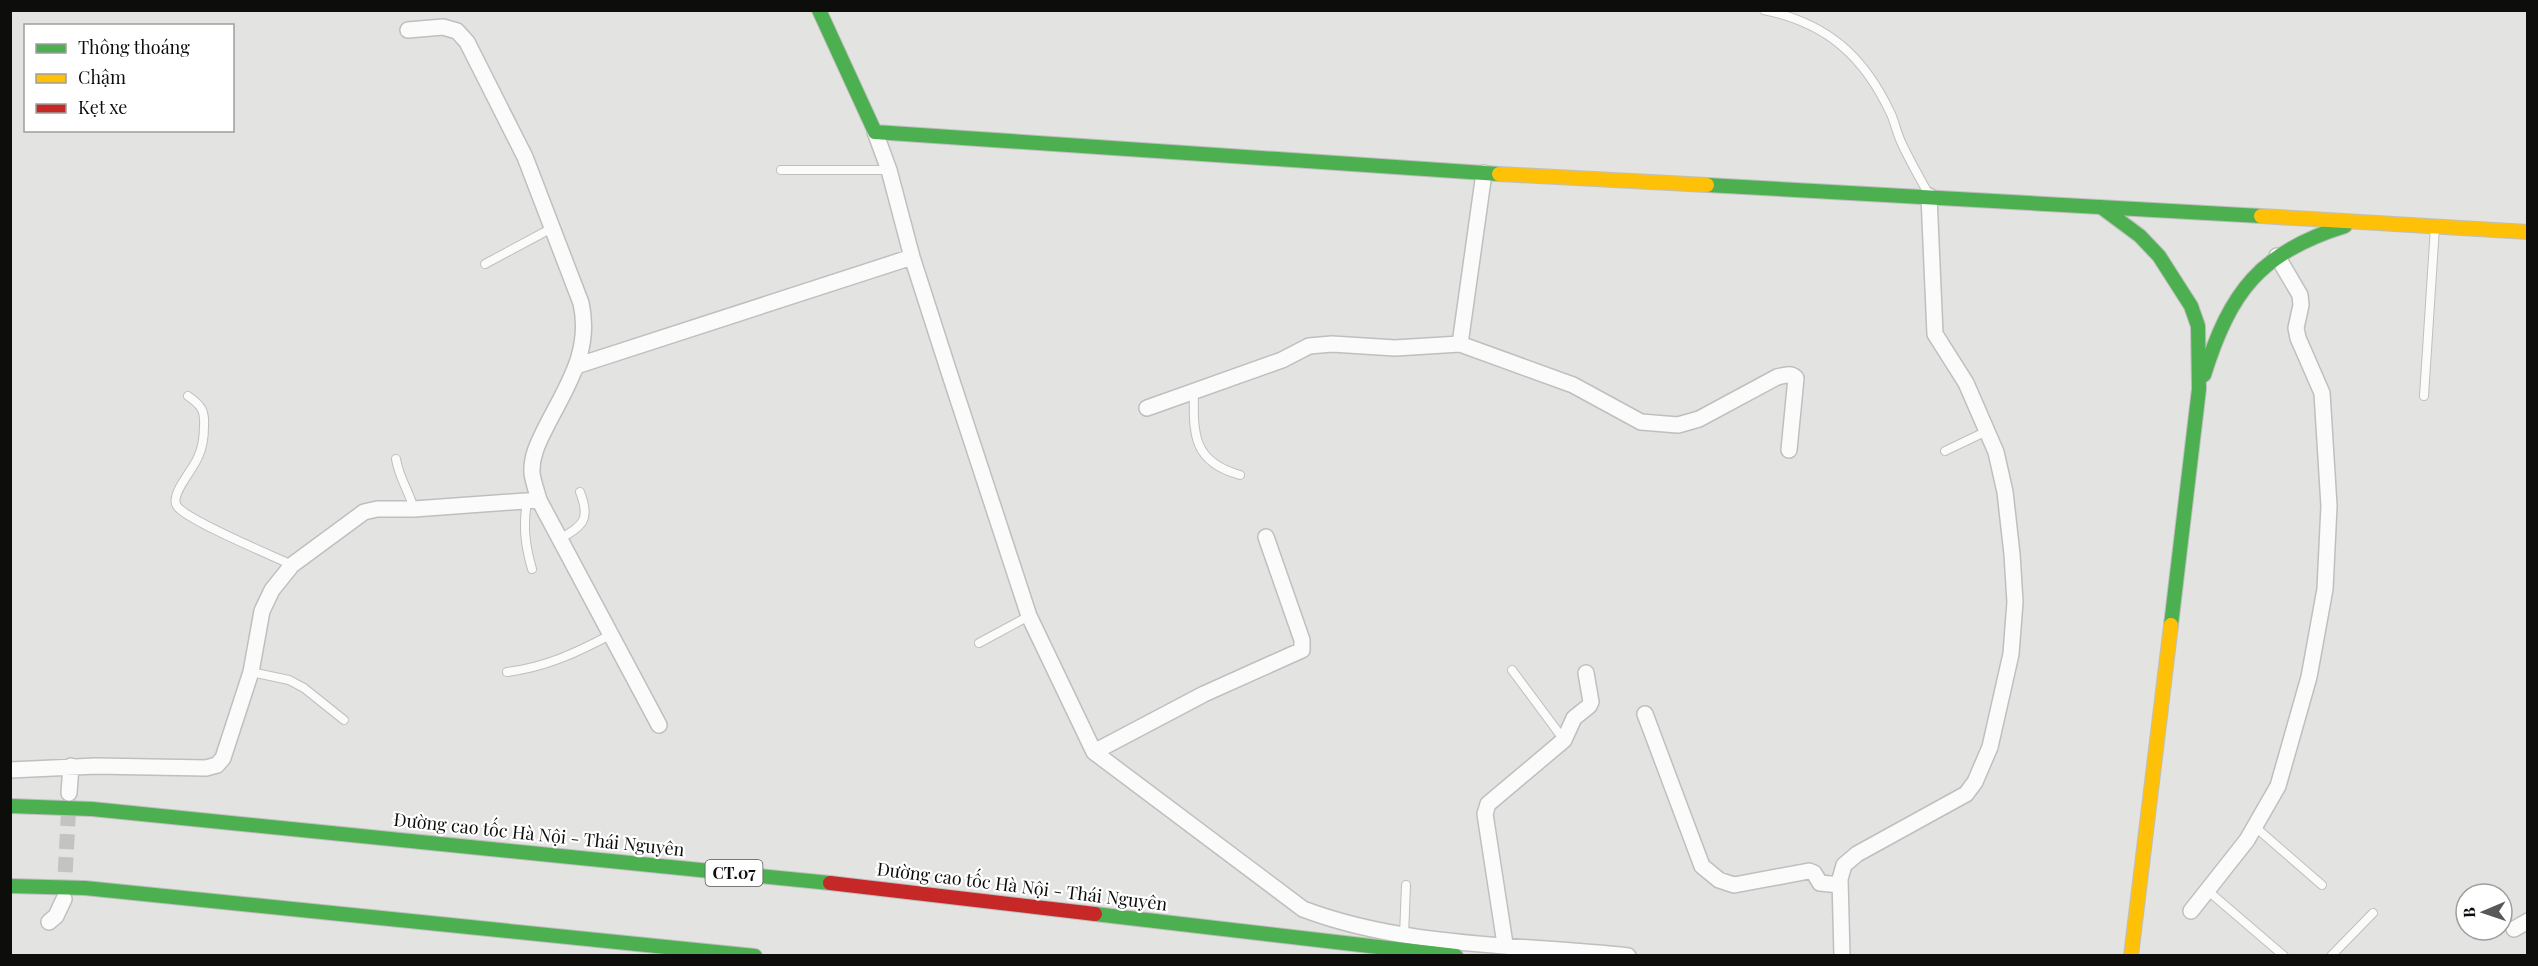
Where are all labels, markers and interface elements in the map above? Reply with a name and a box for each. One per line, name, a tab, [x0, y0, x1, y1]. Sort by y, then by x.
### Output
legend	[24, 24, 234, 132]
text: Thông thoáng	[78, 35, 190, 59]
text: Chậm	[78, 65, 126, 89]
text: Kẹt xe	[78, 95, 127, 119]
street label: Đường cao tốc Hà Nội - Thái Nguyên	[392, 805, 686, 861]
street label: Đường cao tốc Hà Nội - Thái Nguyên	[876, 854, 1169, 916]
road number: CT.07	[706, 860, 762, 886]
north arrow	[2454, 882, 2514, 942]
text: B	[2458, 907, 2479, 918]

